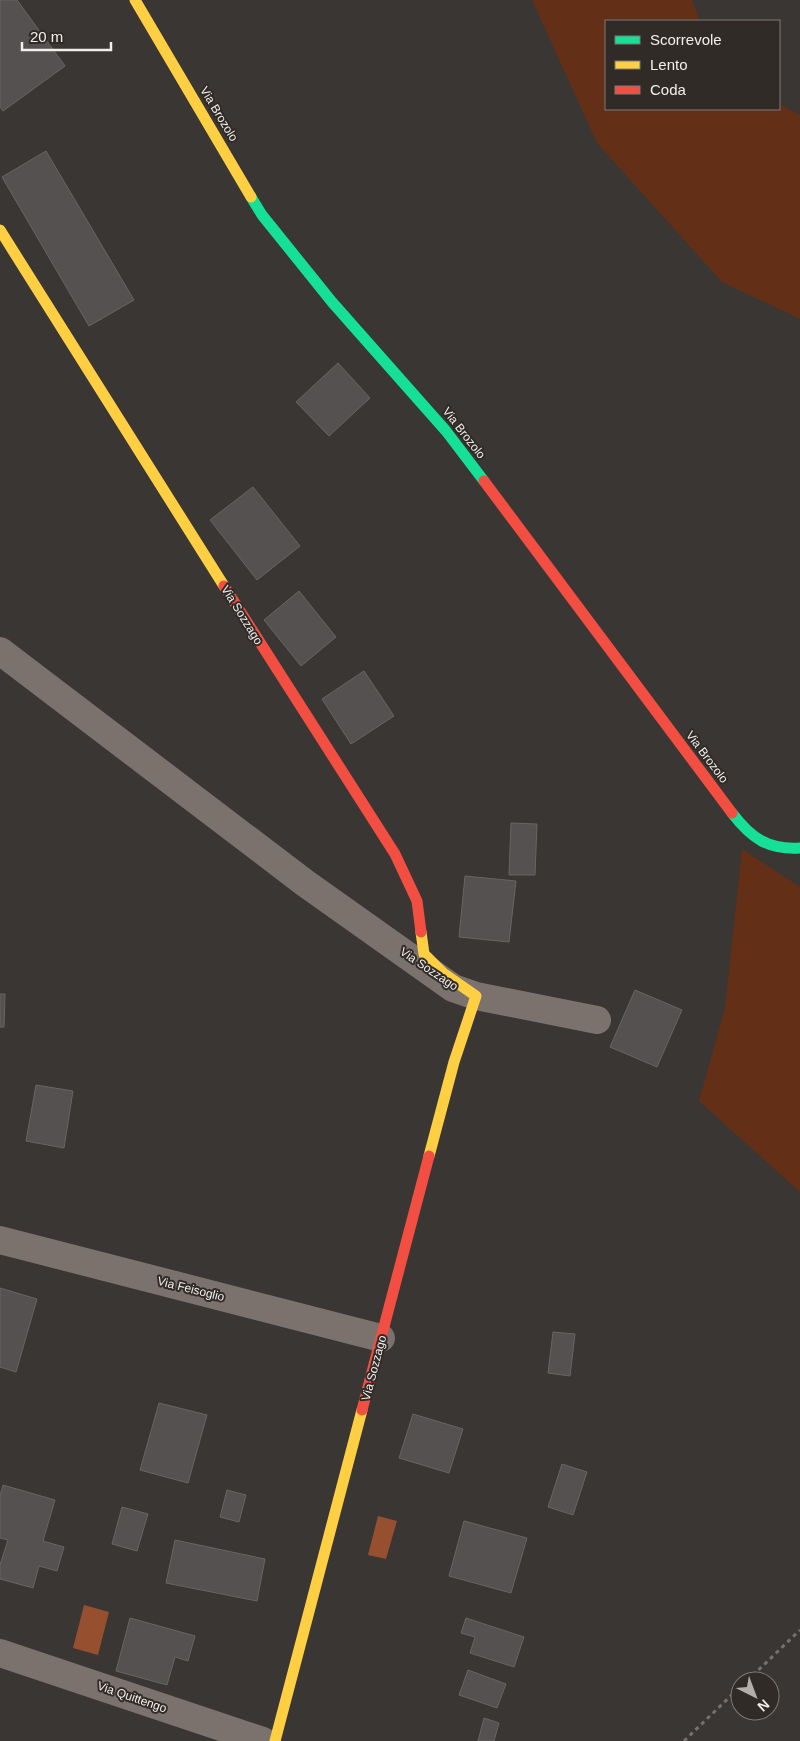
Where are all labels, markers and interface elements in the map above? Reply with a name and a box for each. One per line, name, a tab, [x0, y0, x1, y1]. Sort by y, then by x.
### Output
scale bar	[22, 20, 111, 52]
legend	[605, 20, 780, 110]
text: 20 m	[30, 28, 63, 45]
text: Scorrevole	[650, 31, 722, 48]
text: Lento	[650, 56, 688, 73]
text: Coda	[650, 81, 687, 98]
street label: Via Brozolo	[197, 84, 241, 144]
street label: Via Brozolo	[440, 405, 489, 462]
street label: Via Sozzago	[218, 583, 266, 647]
street label: Via Brozolo	[683, 728, 731, 786]
street label: Via Sozzago	[397, 944, 461, 994]
street label: Via Feisoglio	[156, 1274, 226, 1304]
street label: Via Sozzago	[359, 1333, 390, 1402]
north arrow	[730, 1671, 780, 1721]
street label: Via Quittengo	[95, 1679, 169, 1716]
text: N	[755, 1696, 773, 1715]

